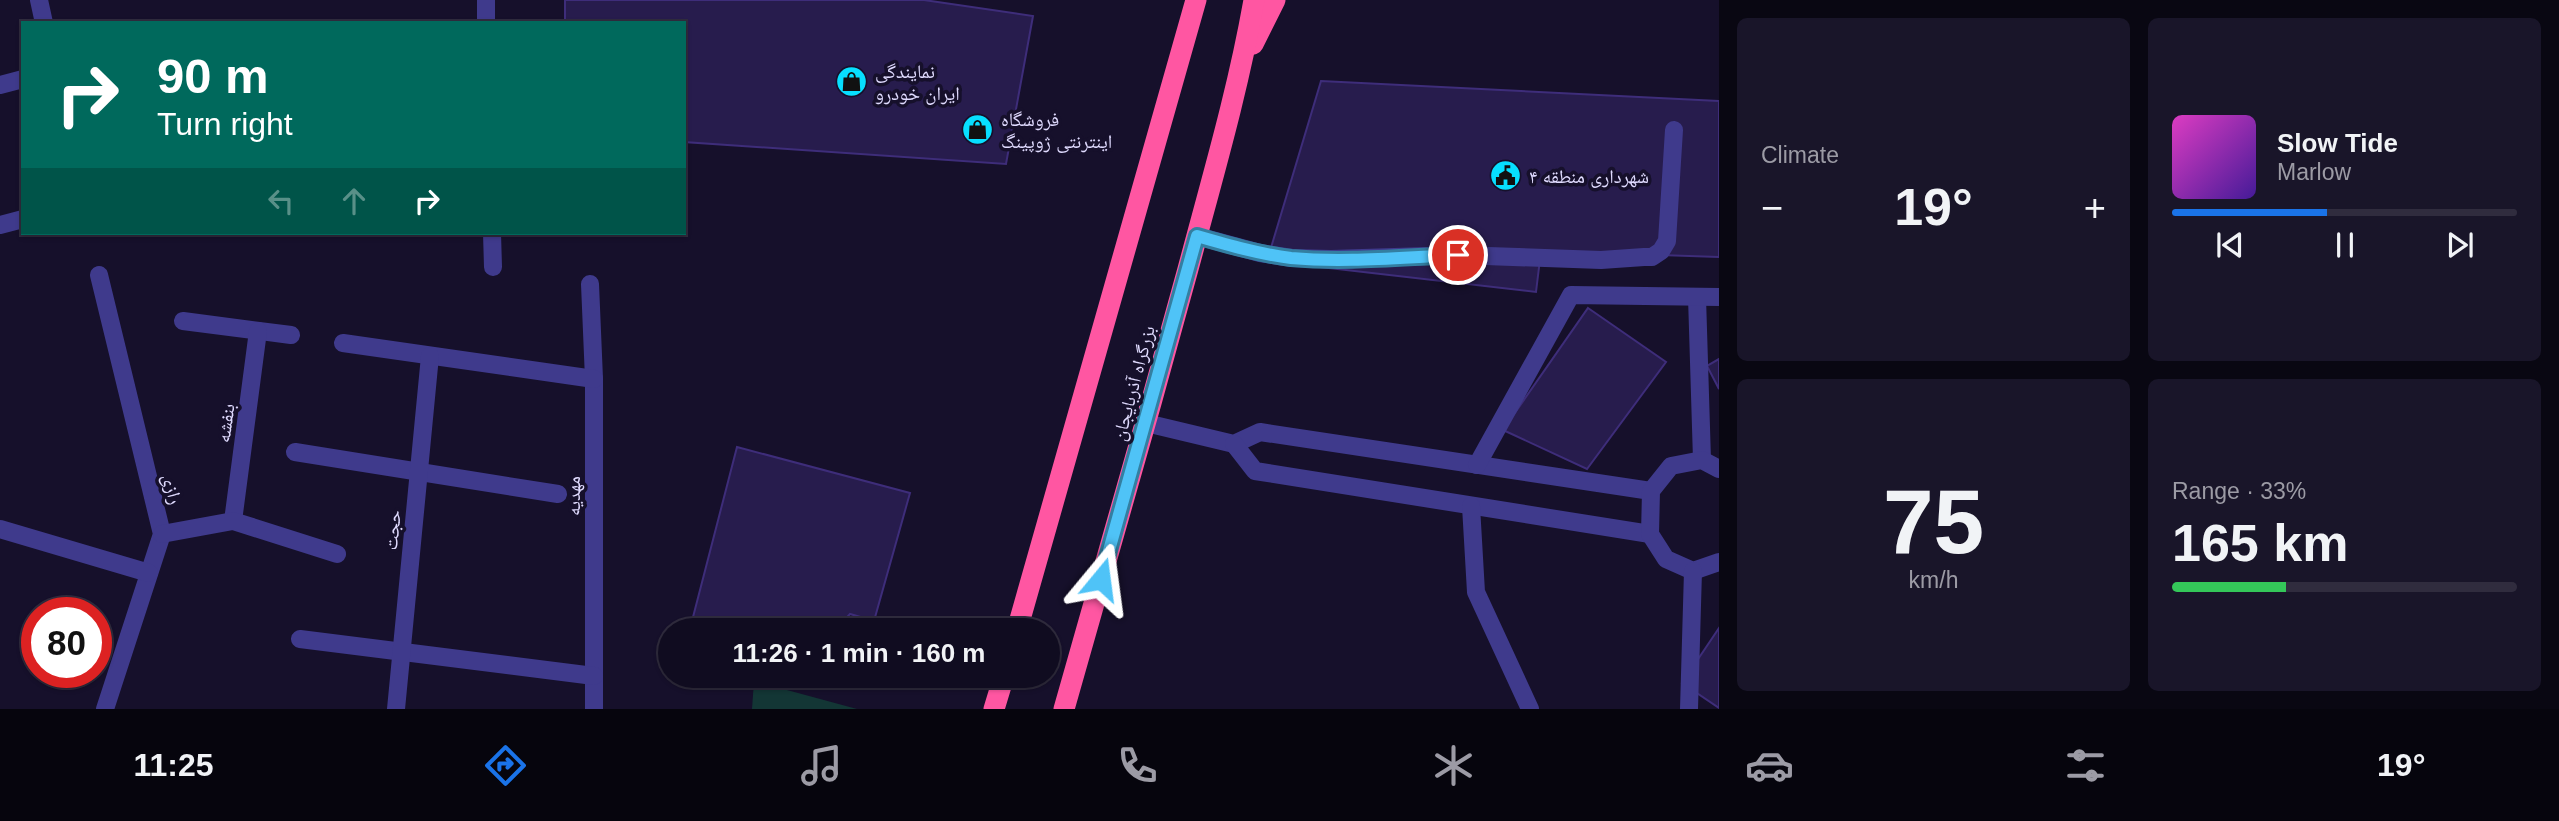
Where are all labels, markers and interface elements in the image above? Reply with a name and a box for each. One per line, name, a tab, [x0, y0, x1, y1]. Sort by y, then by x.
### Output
icon: right	[42, 49, 133, 140]
text: 90 m	[157, 49, 269, 103]
place label: نمایندگی ایران خودرو	[875, 61, 960, 105]
shop icon: نمایندگی ایران خودرو	[835, 65, 869, 99]
text: Turn right	[157, 106, 293, 142]
place label: فروشگاه اینترنتی ژوپینگ	[1001, 109, 1112, 153]
shop icon: فروشگاه اینترنتی ژوپینگ	[961, 113, 995, 147]
text: Slow Tide	[2277, 128, 2398, 158]
text: Climate	[1761, 142, 1839, 168]
public building icon: شهرداری منطقه ۴	[1489, 159, 1523, 193]
text: Marlow	[2277, 159, 2351, 185]
place label: شهرداری منطقه ۴	[1529, 166, 1649, 188]
text: 19°	[1894, 178, 1973, 236]
icon: left	[262, 182, 300, 220]
icon: ahead	[335, 182, 373, 220]
icon: right	[408, 182, 446, 220]
text: −	[1761, 187, 1783, 229]
text: +	[2084, 187, 2106, 229]
pin	[1428, 225, 1488, 285]
icon: previous	[2211, 226, 2249, 264]
icon: pause	[2326, 226, 2364, 264]
icon: next	[2441, 226, 2479, 264]
icon: arrive	[1439, 236, 1477, 274]
street label: بزرگراه آذربایجان	[1108, 323, 1160, 443]
street label: بنفشه	[212, 402, 239, 444]
text: 75	[1883, 471, 1984, 572]
street label: رازی	[158, 472, 186, 507]
street label: مهدیه	[563, 476, 585, 516]
text: Range · 33%	[2172, 478, 2306, 504]
street label: حجت	[380, 509, 405, 551]
text: 165 km	[2172, 514, 2348, 572]
position arrow	[1064, 542, 1138, 616]
text: km/h	[1909, 567, 1958, 593]
speed limit sign: 80	[21, 597, 112, 688]
text: 11:26 · 1 min · 160 m	[733, 638, 985, 668]
icon: directions	[481, 741, 530, 790]
icon: music	[797, 741, 846, 790]
icon: phone	[1113, 741, 1162, 790]
icon: climate	[1429, 741, 1478, 790]
icon: car	[1745, 741, 1794, 790]
icon: filters	[2061, 741, 2110, 790]
text: 11:25	[134, 747, 214, 783]
text: 19°	[2377, 747, 2425, 783]

